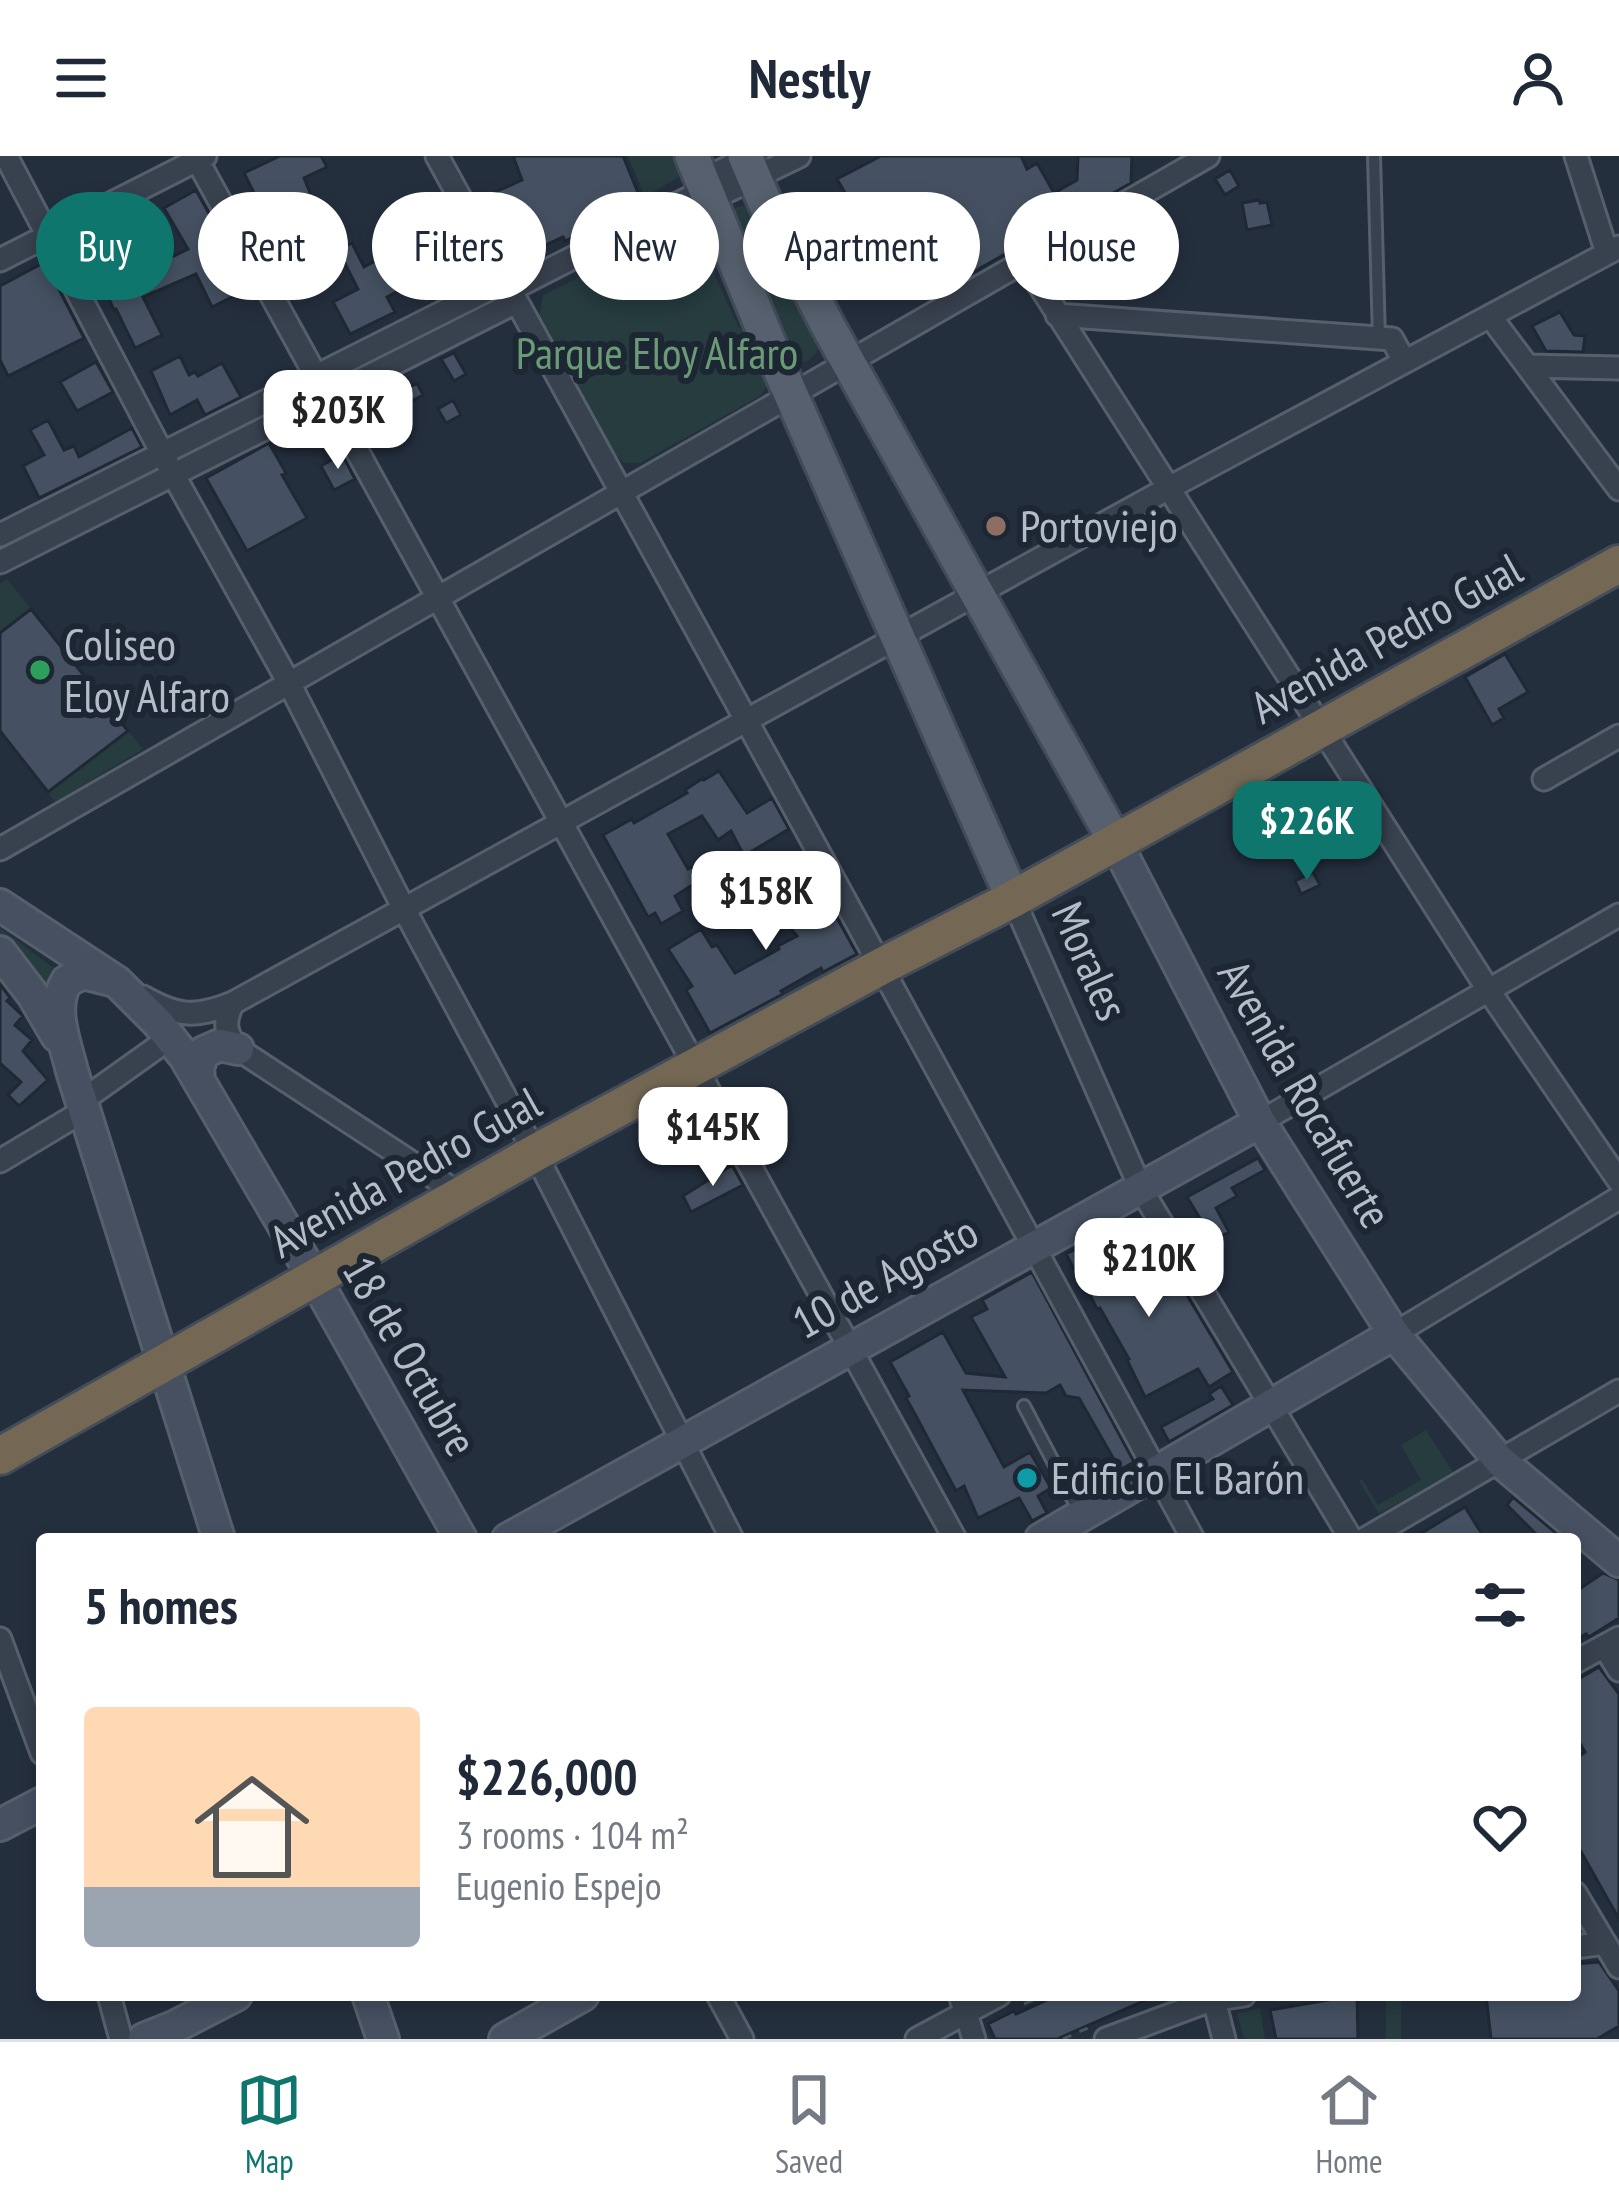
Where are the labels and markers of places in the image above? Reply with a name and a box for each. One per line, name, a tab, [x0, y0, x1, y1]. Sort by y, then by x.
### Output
pin: $203K	[254, 370, 422, 472]
place label: Portoviejo	[1020, 496, 1178, 554]
marker: Portoviejo	[983, 513, 1009, 539]
place label: Coliseo Eloy Alfaro	[64, 614, 230, 724]
marker: Coliseo Eloy Alfaro	[27, 657, 53, 683]
pin: $226K	[1223, 781, 1391, 883]
pin: $158K	[682, 851, 850, 953]
pin: $145K	[629, 1087, 797, 1189]
pin: $210K	[1065, 1218, 1233, 1320]
place label: Edificio El Barón	[1051, 1448, 1304, 1506]
marker: Edificio El Barón	[1014, 1465, 1040, 1491]

